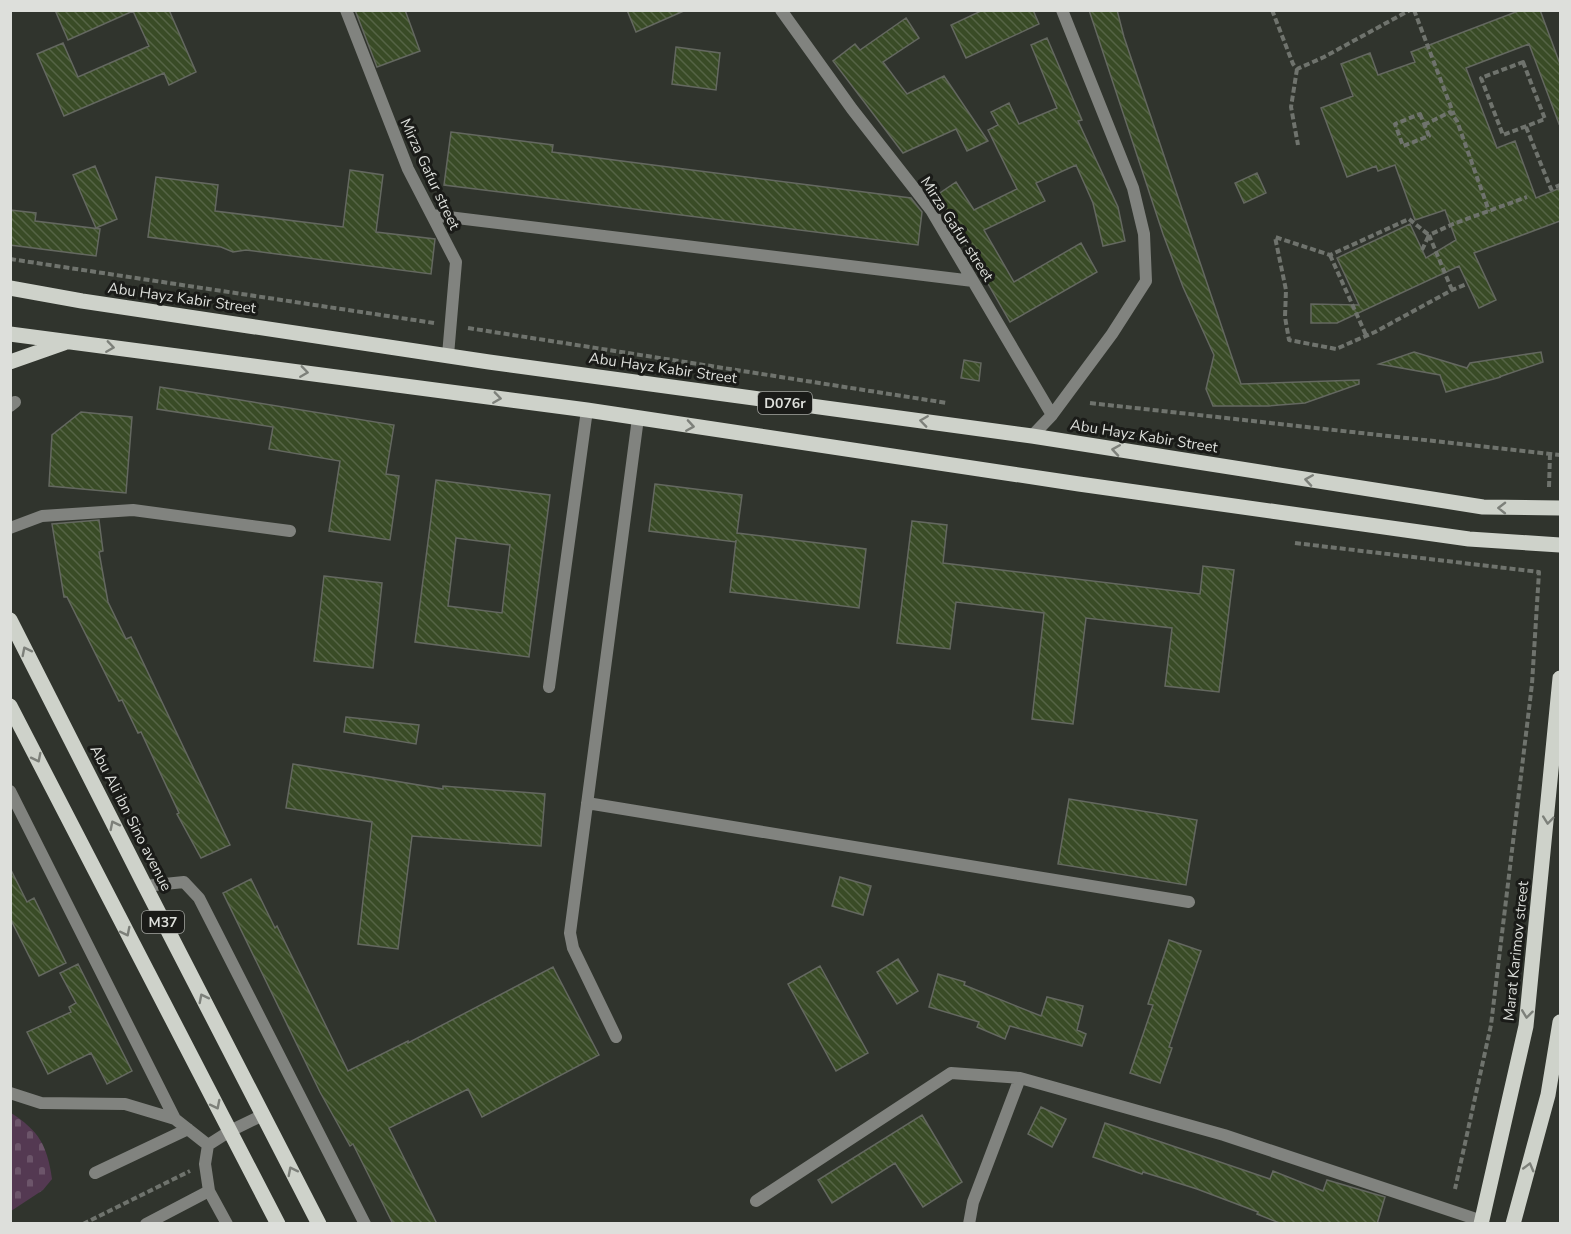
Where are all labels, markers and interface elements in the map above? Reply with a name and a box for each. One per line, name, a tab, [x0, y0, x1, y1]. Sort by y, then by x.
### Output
street label: Mirza Gafur street	[395, 115, 465, 234]
street label: Mirza Gafur street	[916, 173, 999, 286]
street label: Abu Hayz Kabir Street	[107, 278, 258, 318]
one-way arrow	[106, 340, 115, 352]
street label: Abu Hayz Kabir Street	[588, 348, 739, 388]
one-way arrow	[299, 366, 308, 378]
one-way arrow	[492, 392, 501, 404]
road number: D076r	[758, 392, 812, 414]
street label: Abu Hayz Kabir Street	[1069, 414, 1220, 458]
one-way arrow	[919, 416, 928, 428]
one-way arrow	[685, 419, 694, 431]
one-way arrow	[1112, 444, 1122, 457]
one-way arrow	[1305, 475, 1314, 487]
one-way arrow	[1498, 501, 1507, 514]
one-way arrow	[22, 646, 33, 657]
street label: Abu Ali ibn Sino avenue	[86, 742, 176, 894]
one-way arrow	[30, 752, 41, 763]
one-way arrow	[1542, 815, 1554, 824]
one-way arrow	[109, 820, 121, 831]
street label: Marat Karimov street	[1499, 879, 1533, 1022]
road number: M37	[142, 911, 184, 933]
one-way arrow	[119, 925, 131, 936]
one-way arrow	[199, 994, 210, 1005]
one-way arrow	[1522, 1009, 1534, 1018]
one-way arrow	[209, 1098, 220, 1109]
one-way arrow	[1521, 1162, 1534, 1172]
one-way arrow	[288, 1167, 300, 1178]

